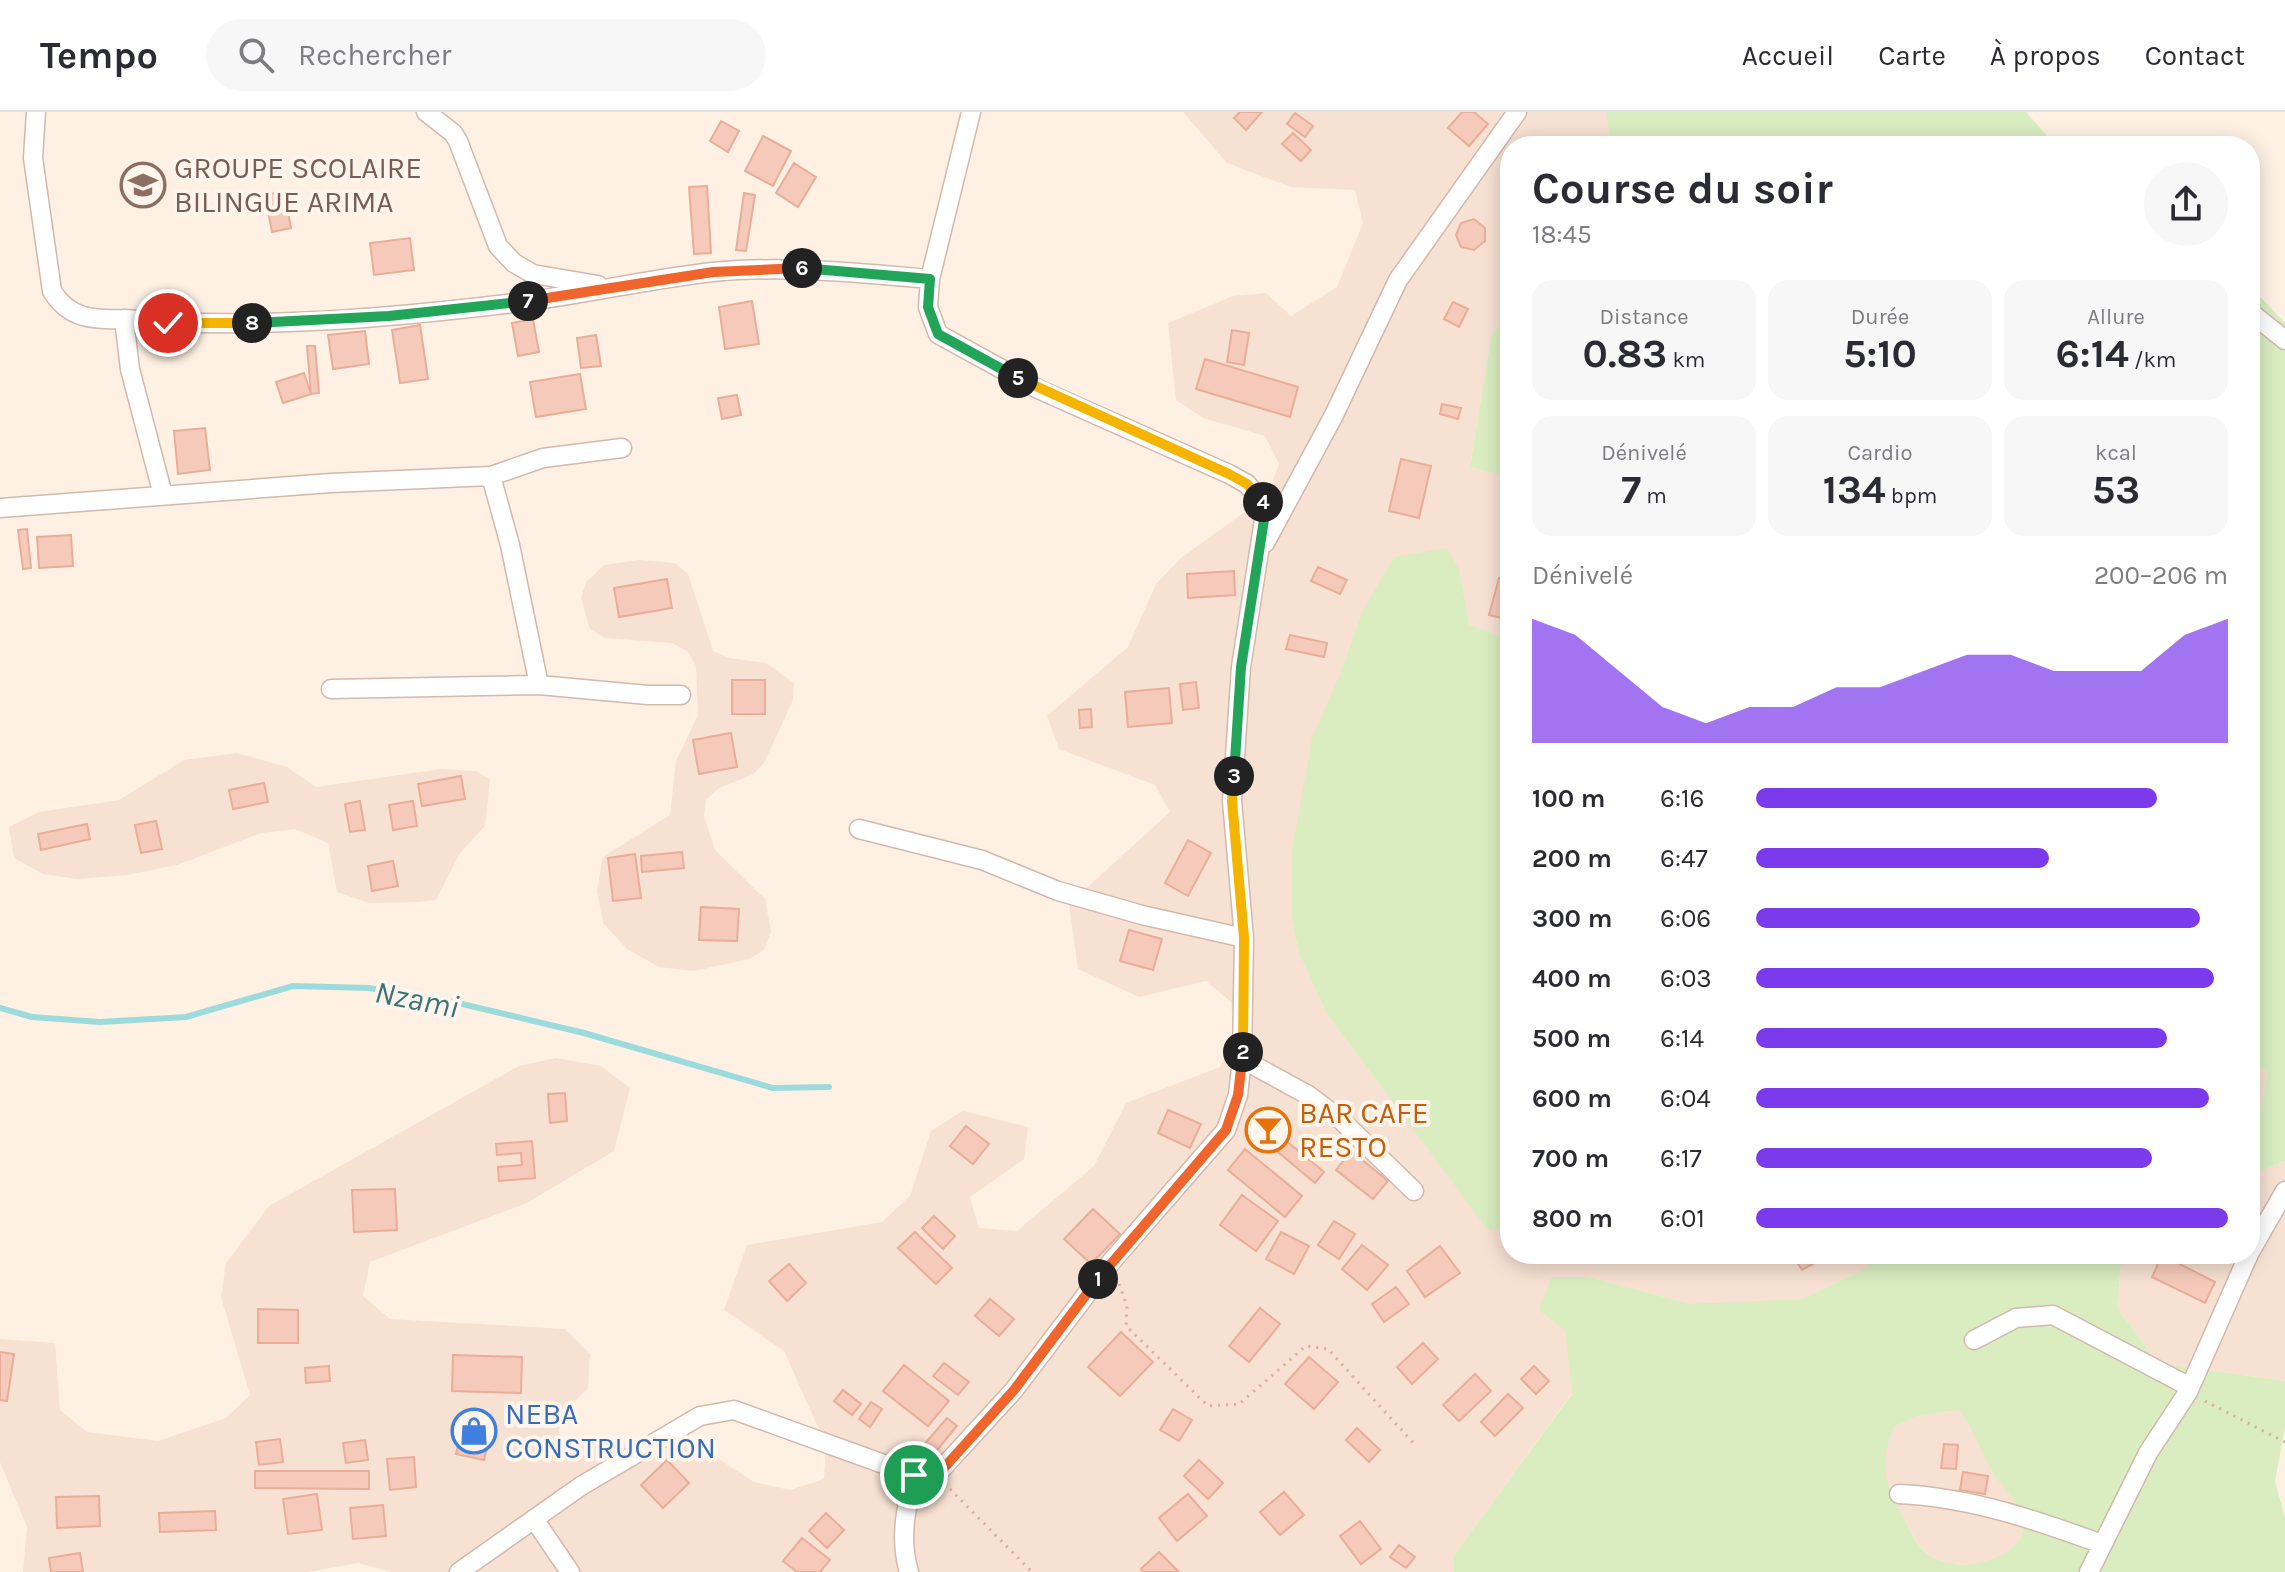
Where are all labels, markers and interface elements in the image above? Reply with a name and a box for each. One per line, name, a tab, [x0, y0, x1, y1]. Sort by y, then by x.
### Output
search box	[206, 19, 766, 91]
text: Tempo	[40, 33, 158, 78]
icon: search	[234, 33, 278, 77]
text: Rechercher	[298, 37, 451, 73]
text: Accueil	[1742, 39, 1834, 72]
text: Carte	[1878, 39, 1946, 72]
text: À propos	[1990, 39, 2101, 72]
text: Contact	[2145, 39, 2245, 72]
place label: GROUPE SCOLAIRE BILINGUE ARIMA	[174, 150, 422, 220]
school or university icon: GROUPE SCOLAIRE BILINGUE ARIMA	[119, 161, 167, 209]
button: share	[2144, 162, 2228, 246]
text: Course du soir	[1532, 163, 1833, 214]
text: 18:45	[1532, 219, 1592, 250]
pin: 6	[782, 248, 822, 288]
text: 6	[795, 255, 809, 281]
pin: 7	[508, 281, 548, 321]
text: 7	[523, 288, 533, 314]
pin	[134, 289, 202, 357]
icon: check	[146, 301, 190, 345]
pin: 8	[232, 303, 272, 343]
text: Distance	[1600, 304, 1688, 330]
text: Durée	[1851, 304, 1909, 330]
text: Allure	[2087, 304, 2145, 330]
text: 8	[245, 310, 259, 336]
text: 0.83	[1583, 330, 1667, 377]
text: 5:10	[1843, 330, 1917, 377]
text: 6:14	[2056, 330, 2129, 377]
text: km	[1667, 347, 1705, 373]
text: /km	[2129, 347, 2176, 373]
pin: 5	[998, 358, 1038, 398]
text: 5	[1012, 365, 1024, 391]
text: Dénivelé	[1601, 440, 1687, 466]
text: Cardio	[1847, 440, 1913, 466]
text: kcal	[2095, 440, 2137, 466]
text: 7	[1621, 466, 1641, 513]
text: 134	[1823, 466, 1886, 513]
text: 53	[2092, 466, 2140, 513]
pin: 4	[1243, 482, 1283, 522]
text: m	[1641, 483, 1667, 509]
text: bpm	[1886, 483, 1937, 509]
text: 4	[1256, 489, 1270, 515]
text: Dénivelé	[1532, 560, 1633, 591]
text: 200–206 m	[2094, 560, 2228, 591]
pin: 3	[1214, 756, 1254, 796]
text: 3	[1227, 763, 1241, 789]
text: 100 m	[1532, 783, 1605, 814]
text: 6:16	[1660, 783, 1704, 814]
text: 200 m	[1532, 843, 1612, 874]
text: 6:47	[1660, 843, 1708, 874]
text: 300 m	[1532, 903, 1612, 934]
text: 6:06	[1660, 903, 1711, 934]
text: 400 m	[1532, 963, 1612, 994]
text: 6:03	[1660, 963, 1712, 994]
water label: Nzami	[372, 973, 462, 1026]
text: 500 m	[1532, 1023, 1611, 1054]
text: 6:14	[1660, 1023, 1704, 1054]
pin: 2	[1223, 1032, 1263, 1072]
text: 2	[1236, 1039, 1250, 1065]
text: 600 m	[1532, 1083, 1612, 1114]
text: 6:04	[1660, 1083, 1711, 1114]
place label: BAR CAFE RESTO	[1299, 1095, 1429, 1165]
bar icon: BAR CAFE RESTO	[1244, 1106, 1292, 1154]
text: 700 m	[1532, 1143, 1609, 1174]
text: 6:17	[1660, 1143, 1702, 1174]
text: 800 m	[1532, 1203, 1613, 1234]
text: 6:01	[1660, 1203, 1705, 1234]
pin: 1	[1078, 1259, 1118, 1299]
text: 1	[1094, 1266, 1102, 1292]
place label: NEBA CONSTRUCTION	[505, 1396, 716, 1466]
shop icon: NEBA CONSTRUCTION	[450, 1407, 498, 1455]
pin	[880, 1441, 948, 1509]
icon: arrive	[892, 1453, 936, 1497]

